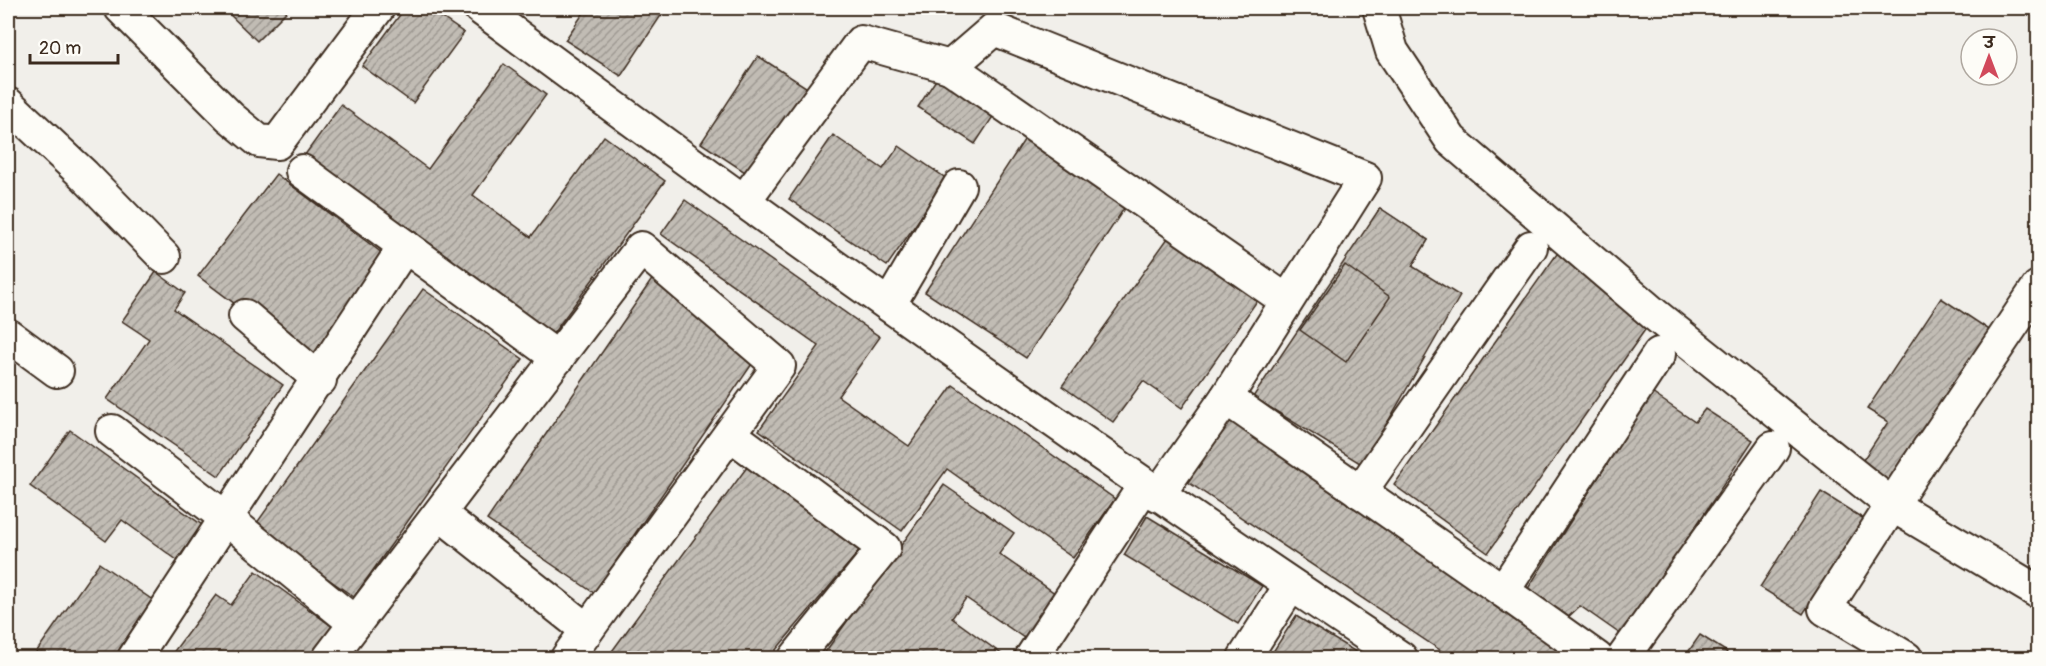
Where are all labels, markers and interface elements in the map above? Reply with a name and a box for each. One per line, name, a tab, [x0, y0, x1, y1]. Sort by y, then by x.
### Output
scale bar	[30, 27, 118, 65]
north arrow	[1959, 27, 2019, 87]
text: उ	[1982, 33, 1996, 53]
text: 20 m	[39, 37, 81, 60]

